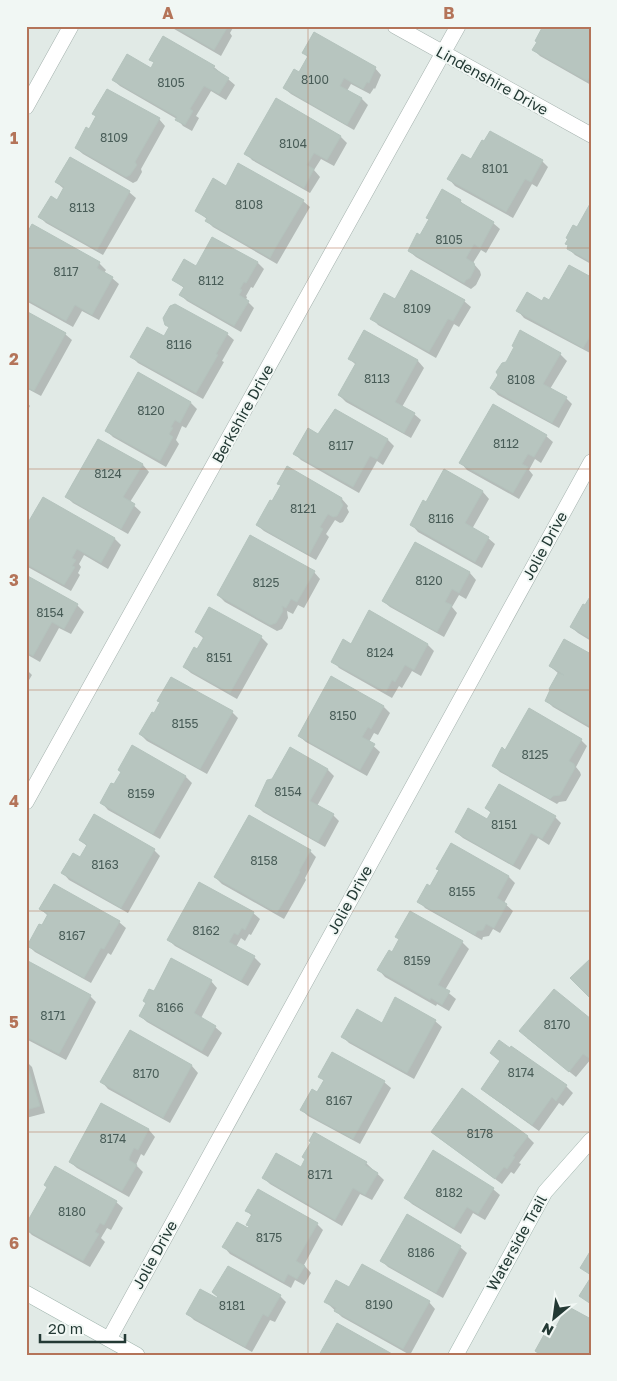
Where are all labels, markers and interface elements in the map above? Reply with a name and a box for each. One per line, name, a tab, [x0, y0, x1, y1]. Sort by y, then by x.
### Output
text: A	[162, 3, 174, 23]
text: B	[443, 3, 455, 23]
street label: Lindenshire Drive	[433, 42, 552, 119]
house number: 8100	[301, 72, 329, 87]
house number: 8105	[157, 75, 185, 90]
text: 1	[10, 128, 18, 148]
house number: 8109	[100, 130, 128, 145]
house number: 8104	[279, 136, 307, 151]
house number: 8101	[482, 161, 508, 176]
house number: 8108	[235, 197, 263, 212]
house number: 8113	[69, 200, 95, 215]
house number: 8105	[435, 232, 463, 247]
house number: 8117	[53, 264, 79, 279]
house number: 8112	[198, 273, 224, 288]
house number: 8109	[403, 301, 431, 316]
house number: 8116	[166, 337, 192, 352]
text: 2	[9, 349, 19, 369]
street label: Berkshire Drive	[208, 361, 277, 466]
house number: 8113	[364, 371, 390, 386]
house number: 8108	[507, 372, 535, 387]
house number: 8120	[137, 403, 165, 418]
house number: 8112	[493, 436, 519, 451]
house number: 8117	[328, 438, 354, 453]
house number: 8124	[94, 466, 122, 481]
house number: 8121	[290, 501, 316, 516]
street label: Jolie Drive	[518, 508, 571, 583]
house number: 8116	[428, 511, 454, 526]
text: 3	[9, 570, 19, 590]
house number: 8120	[415, 573, 443, 588]
house number: 8125	[252, 575, 280, 590]
house number: 8154	[36, 605, 64, 620]
house number: 8124	[366, 645, 394, 660]
house number: 8151	[206, 650, 232, 665]
house number: 8150	[329, 708, 357, 723]
house number: 8155	[171, 716, 199, 731]
house number: 8125	[521, 747, 549, 762]
house number: 8154	[274, 784, 302, 799]
house number: 8159	[127, 786, 155, 801]
text: 4	[9, 791, 19, 811]
house number: 8151	[491, 817, 517, 832]
house number: 8158	[250, 853, 278, 868]
house number: 8163	[91, 857, 119, 872]
street label: Jolie Drive	[323, 862, 376, 937]
house number: 8155	[448, 884, 476, 899]
house number: 8162	[192, 923, 220, 938]
house number: 8167	[59, 928, 85, 943]
house number: 8159	[403, 953, 431, 968]
house number: 8166	[156, 1000, 184, 1015]
house number: 8171	[40, 1008, 66, 1023]
text: 5	[9, 1012, 19, 1032]
house number: 8170	[544, 1017, 570, 1032]
house number: 8174	[508, 1065, 534, 1080]
house number: 8170	[133, 1066, 159, 1081]
house number: 8167	[326, 1093, 352, 1108]
house number: 8178	[467, 1126, 493, 1141]
house number: 8174	[100, 1131, 126, 1146]
house number: 8171	[307, 1167, 333, 1182]
house number: 8182	[435, 1185, 463, 1200]
street label: Waterside Trail	[482, 1191, 550, 1294]
house number: 8180	[58, 1204, 86, 1219]
street label: Jolie Drive	[128, 1217, 181, 1292]
house number: 8175	[256, 1230, 282, 1245]
text: 6	[9, 1233, 19, 1253]
house number: 8186	[407, 1245, 435, 1260]
north arrow	[530, 1294, 580, 1344]
house number: 8190	[365, 1297, 393, 1312]
house number: 8181	[219, 1298, 245, 1313]
scale bar	[40, 1311, 125, 1343]
text: 20 m	[48, 1319, 83, 1337]
text: N	[539, 1320, 556, 1340]

